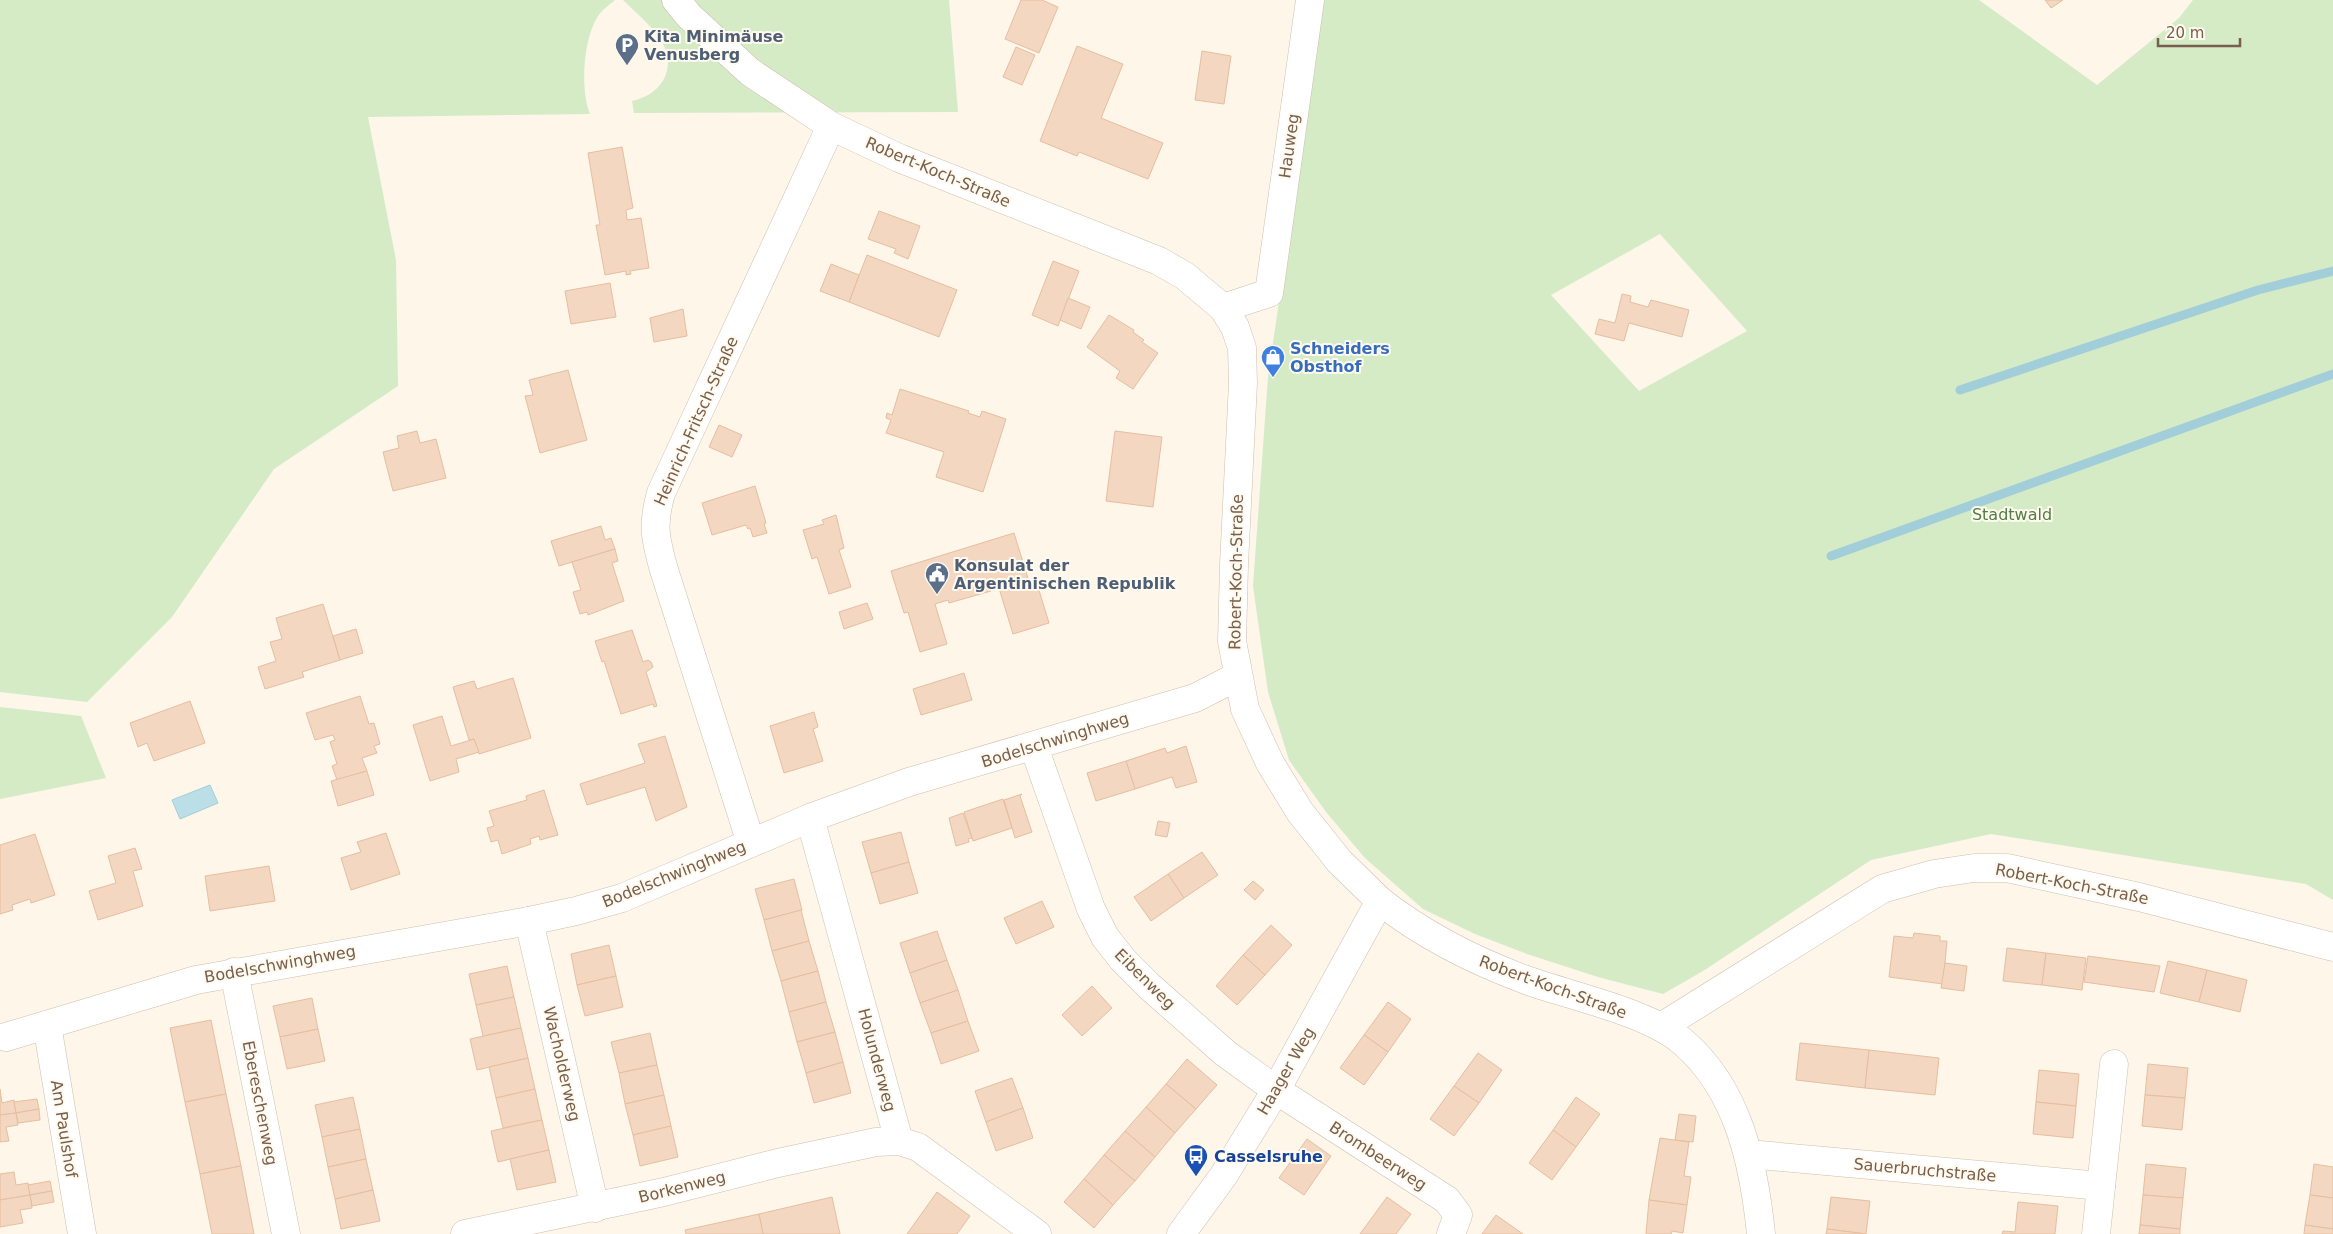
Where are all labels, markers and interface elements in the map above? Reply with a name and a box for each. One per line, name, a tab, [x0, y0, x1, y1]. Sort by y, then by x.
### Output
scale bar	[2158, 15, 2240, 47]
text: 20 m	[2166, 24, 2204, 42]
place label: Kita Minimäuse Venusberg	[644, 27, 784, 64]
parking icon: Kita Minimäuse Venusberg	[614, 32, 640, 66]
street label: Hauweg	[1275, 112, 1303, 180]
street label: Robert-Koch-Straße	[863, 133, 1013, 211]
street label: Heinrich-Fritsch-Straße	[650, 333, 742, 509]
place label: Schneiders Obsthof	[1290, 339, 1390, 376]
shop icon: Schneiders Obsthof	[1260, 344, 1286, 378]
street label: Robert-Koch-Straße	[1225, 494, 1247, 650]
park label: Stadtwald	[1972, 505, 2052, 524]
place label: Konsulat der Argentinischen Republik	[954, 556, 1176, 593]
public building icon: Konsulat der Argentinischen Republik	[924, 561, 950, 595]
street label: Bodelschwinghweg	[979, 708, 1131, 772]
street label: Bodelschwinghweg	[599, 836, 749, 912]
street label: Robert-Koch-Straße	[1994, 860, 2150, 908]
street label: Bodelschwinghweg	[203, 941, 357, 987]
street label: Eibenweg	[1111, 945, 1179, 1013]
street label: Robert-Koch-Straße	[1477, 951, 1629, 1023]
street label: Wacholderweg	[540, 1005, 584, 1123]
street label: Holunderweg	[854, 1006, 900, 1114]
street label: Haager Weg	[1253, 1024, 1319, 1118]
street label: Ebereschenweg	[239, 1039, 281, 1167]
street label: Am Paulshof	[47, 1079, 81, 1180]
street label: Brombeerweg	[1326, 1118, 1430, 1194]
bus stop icon: Casselsruhe	[1183, 1143, 1209, 1177]
place label: Casselsruhe	[1214, 1147, 1323, 1166]
street label: Sauerbruchstraße	[1853, 1154, 1997, 1186]
street label: Borkenweg	[636, 1167, 728, 1207]

